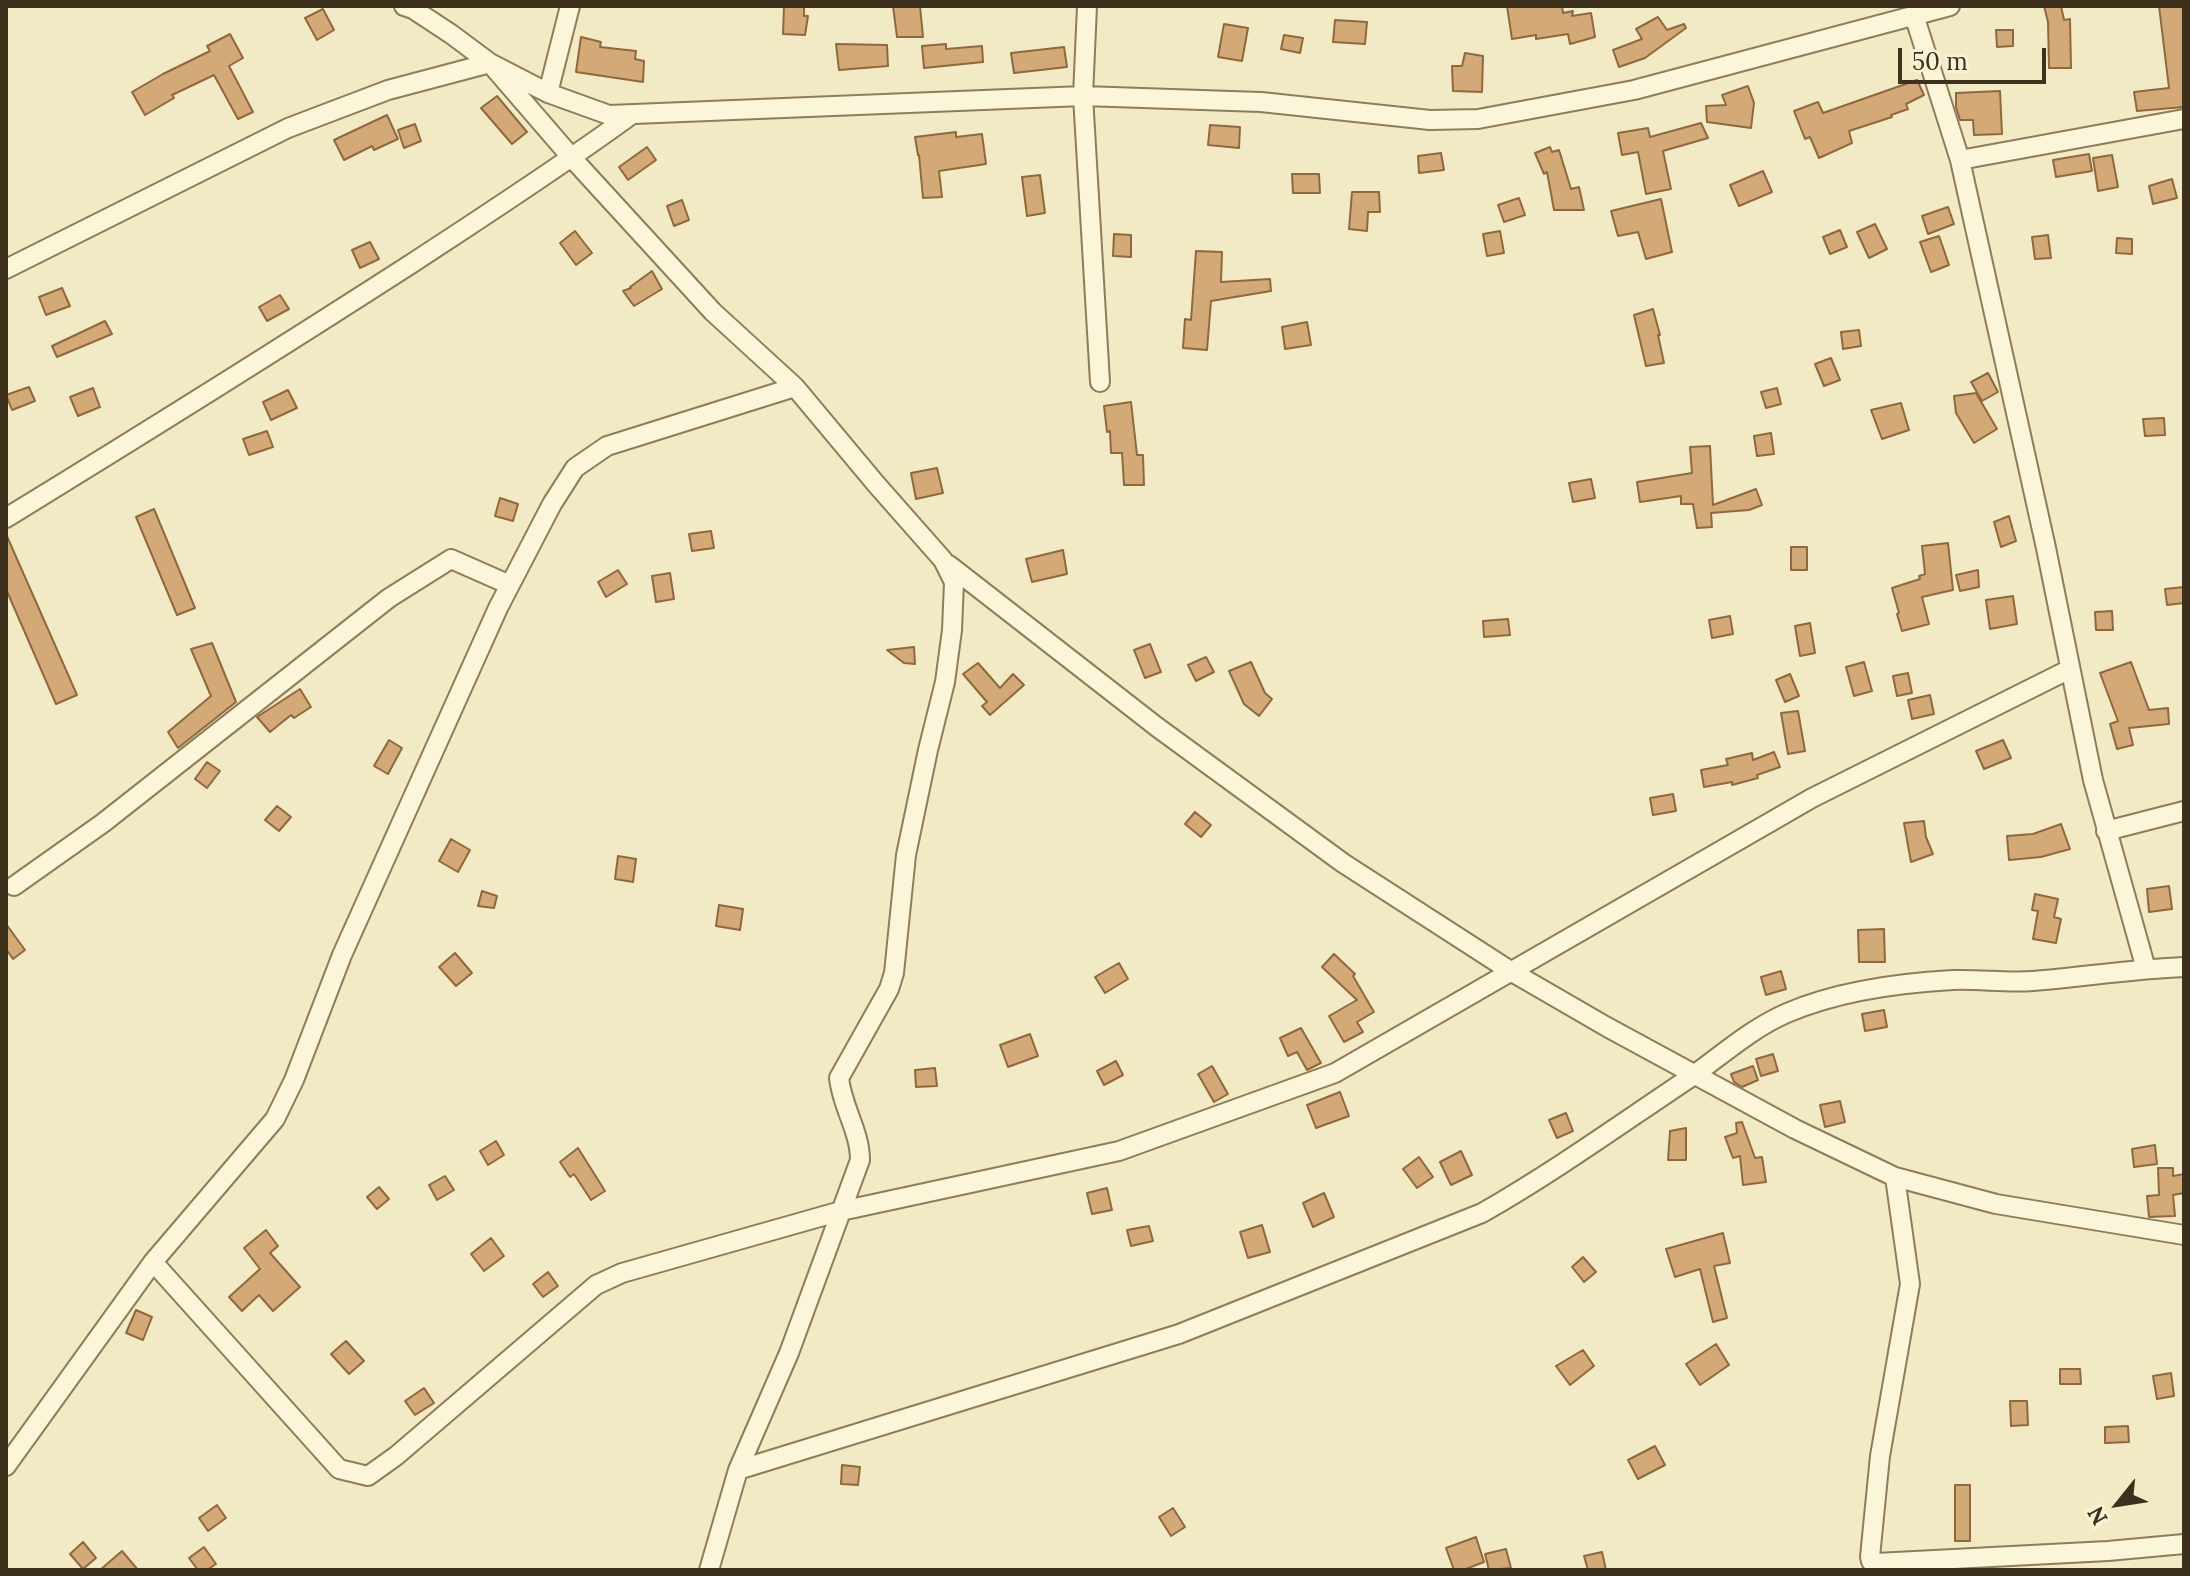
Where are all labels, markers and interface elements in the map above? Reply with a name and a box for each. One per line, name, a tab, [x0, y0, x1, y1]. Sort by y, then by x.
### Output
scale bar	[1902, 32, 2050, 82]
text: 50 m	[1912, 46, 1968, 77]
north arrow	[2078, 1464, 2158, 1544]
text: N	[2081, 1502, 2114, 1530]

